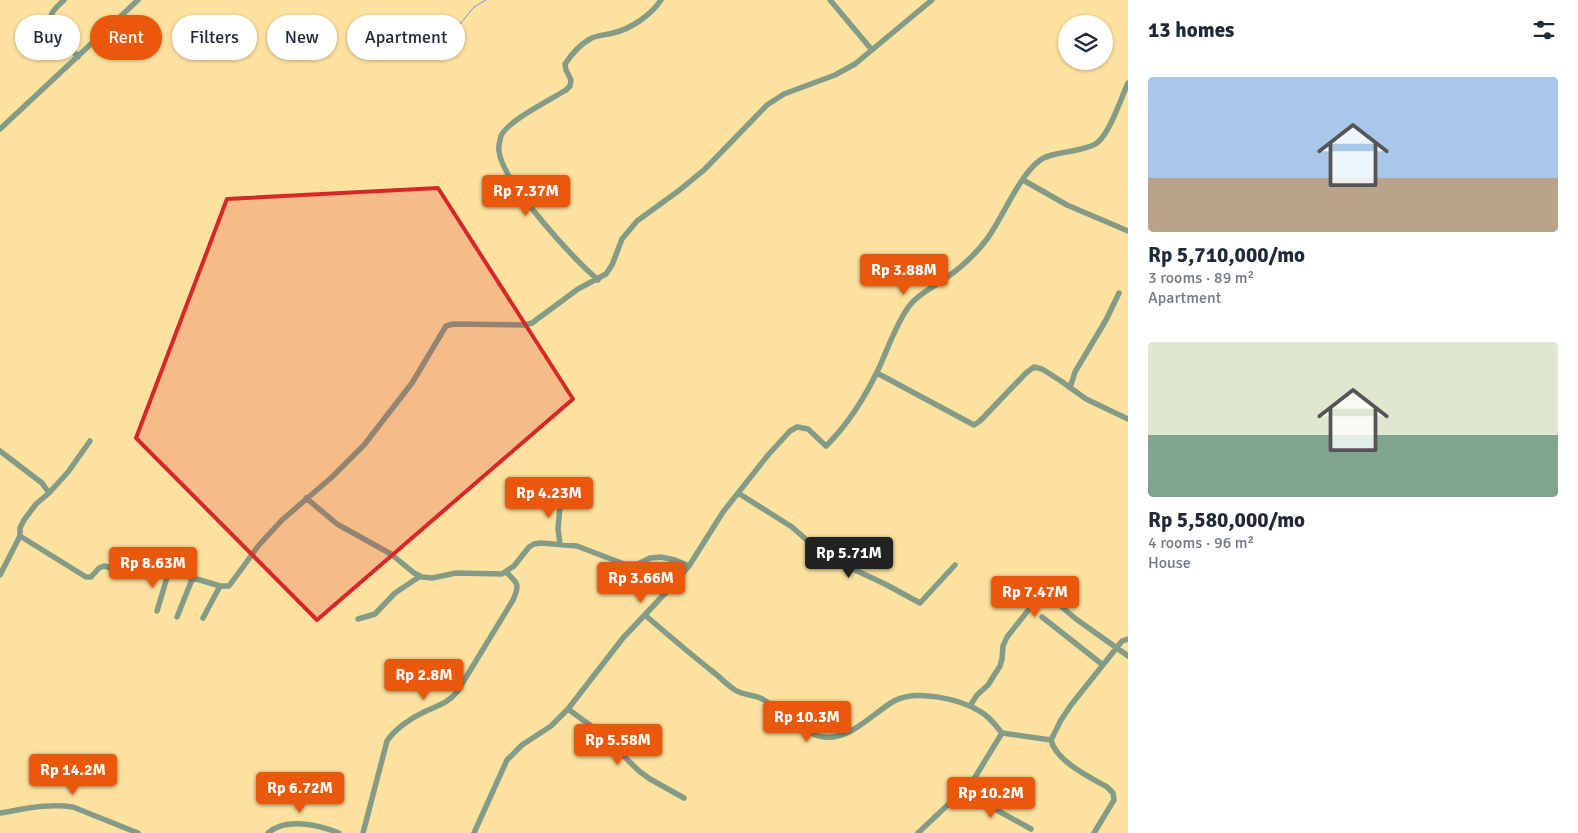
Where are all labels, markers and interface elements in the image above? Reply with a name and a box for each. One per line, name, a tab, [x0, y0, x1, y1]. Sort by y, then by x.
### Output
chip: Buy	[15, 15, 80, 60]
chip: Rent	[90, 15, 162, 60]
chip: Filters	[172, 15, 257, 60]
chip: New	[267, 15, 337, 60]
chip: Apartment	[347, 15, 465, 60]
map controls	[1058, 15, 1113, 70]
button: layers	[1058, 15, 1113, 70]
icon: filters	[1530, 16, 1558, 44]
text: 13 homes	[1148, 17, 1234, 43]
icon: home	[1308, 110, 1398, 200]
pin: Rp 7.37M	[474, 174, 578, 217]
text: Rp 7.37M	[493, 181, 559, 201]
text: Rp 5,710,000/mo	[1148, 242, 1305, 268]
pin: Rp 3.88M	[852, 254, 956, 296]
text: Rp 3.88M	[871, 260, 937, 280]
text: 3 rooms · 89 m²	[1148, 268, 1254, 288]
text: Apartment	[1148, 288, 1221, 308]
icon: home	[1308, 375, 1398, 465]
pin: Rp 4.23M	[497, 476, 601, 519]
text: Rp 4.23M	[516, 483, 582, 503]
text: Rp 5,580,000/mo	[1148, 507, 1305, 533]
text: 4 rooms · 96 m²	[1148, 533, 1254, 553]
pin: Rp 5.71M	[797, 536, 901, 579]
text: Rp 5.71M	[816, 543, 882, 563]
pin: Rp 8.63M	[101, 546, 205, 589]
text: Rp 8.63M	[120, 553, 186, 573]
text: House	[1148, 553, 1191, 573]
pin: Rp 3.66M	[589, 562, 693, 604]
text: Rp 3.66M	[608, 568, 674, 588]
pin: Rp 7.47M	[983, 576, 1087, 618]
text: Rp 7.47M	[1002, 582, 1068, 602]
pin: Rp 2.8M	[378, 658, 470, 701]
text: Rp 2.8M	[395, 665, 453, 685]
pin: Rp 10.3M	[755, 700, 859, 743]
text: Rp 10.3M	[774, 707, 840, 727]
pin: Rp 5.58M	[566, 724, 670, 766]
text: Rp 5.58M	[585, 730, 651, 750]
pin: Rp 14.2M	[21, 754, 125, 796]
text: Rp 14.2M	[40, 760, 106, 780]
pin: Rp 6.72M	[248, 772, 352, 814]
pin: Rp 10.2M	[939, 776, 1043, 819]
text: Rp 6.72M	[267, 778, 333, 798]
text: Rp 10.2M	[958, 783, 1024, 803]

